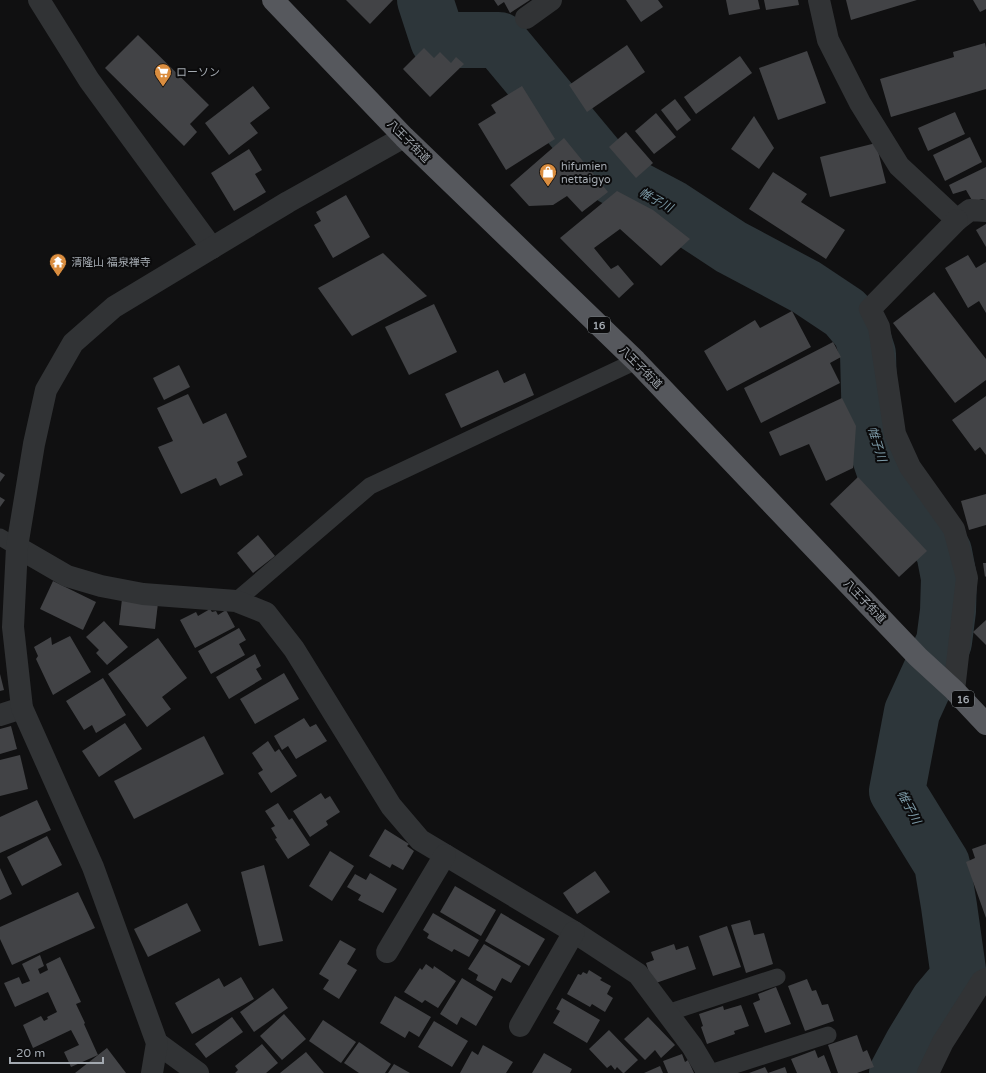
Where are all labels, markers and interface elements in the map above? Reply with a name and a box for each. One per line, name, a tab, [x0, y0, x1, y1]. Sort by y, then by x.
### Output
supermarket icon: ローソン	[153, 62, 173, 87]
place label: ローソン	[176, 66, 220, 79]
street label: 八王子街道	[385, 117, 433, 165]
place label: hifumien nettaigyo	[561, 160, 611, 186]
shop icon: hifumien nettaigyo	[538, 162, 558, 187]
water label: 帷子川	[637, 185, 677, 216]
temple icon: 清隆山 福泉禅寺	[48, 252, 68, 277]
place label: 清隆山 福泉禅寺	[71, 256, 151, 269]
road number: 16	[588, 317, 610, 333]
street label: 八王子街道	[617, 343, 665, 391]
water label: 帷子川	[865, 425, 890, 465]
street label: 八王子街道	[841, 577, 888, 626]
road number: 16	[952, 691, 974, 707]
water label: 帷子川	[894, 788, 925, 828]
scale bar	[10, 1039, 103, 1065]
text: 20 m	[16, 1046, 45, 1060]

